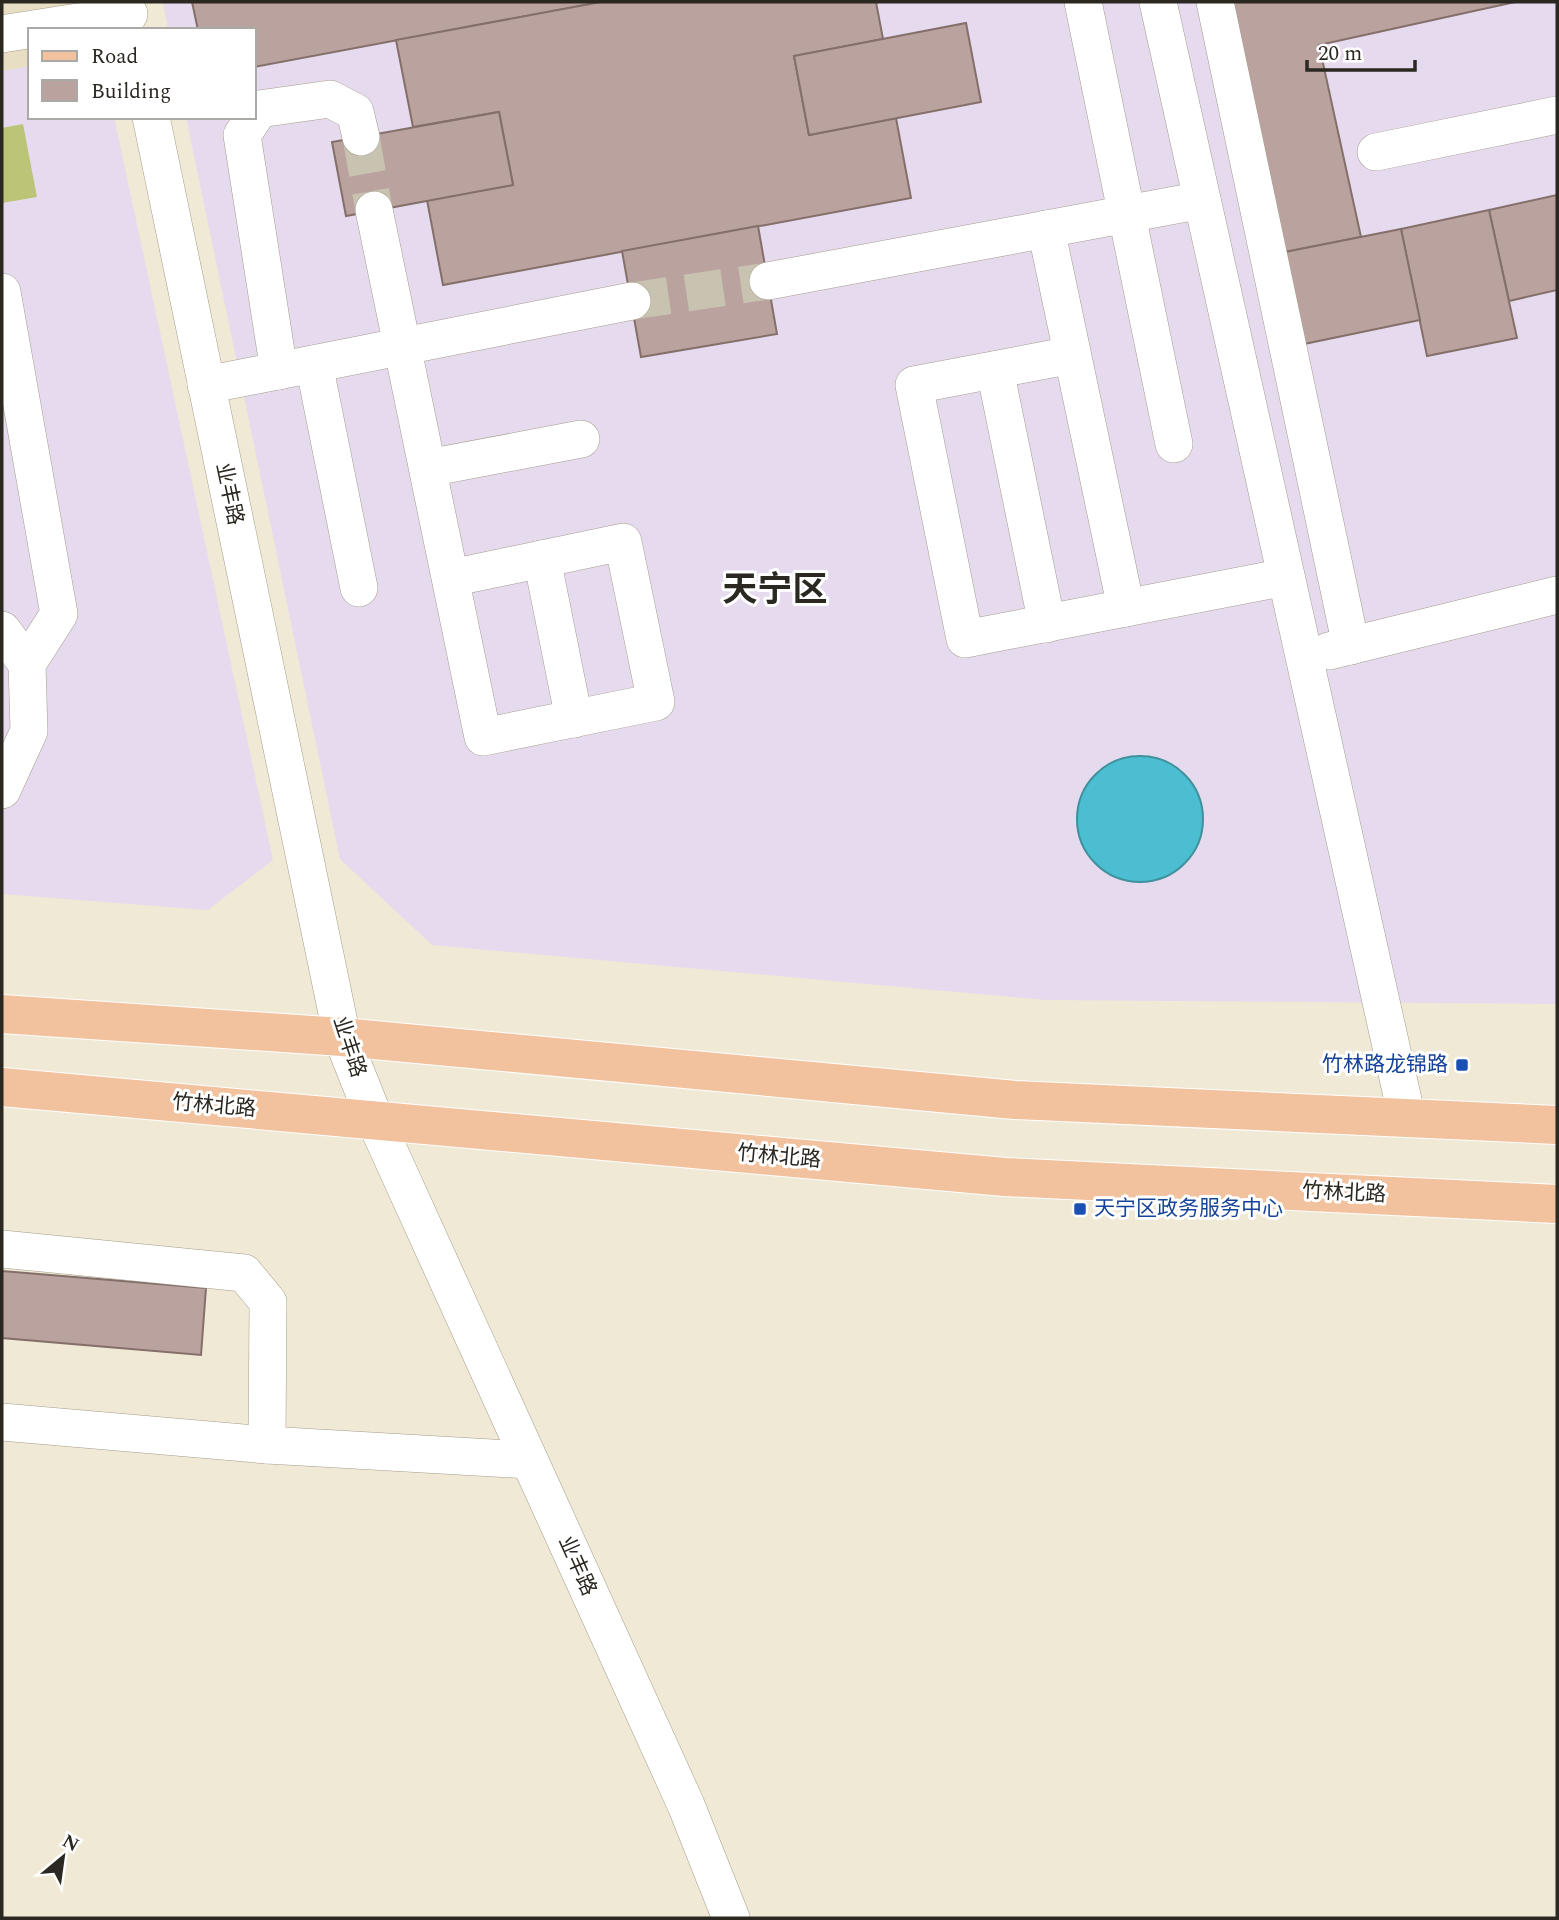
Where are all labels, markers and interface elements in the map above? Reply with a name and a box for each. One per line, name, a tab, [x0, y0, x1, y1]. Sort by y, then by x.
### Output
legend	[28, 28, 256, 119]
scale bar	[1307, 28, 1416, 72]
text: 20 m	[1318, 38, 1362, 70]
text: Road	[91, 41, 138, 73]
text: Building	[91, 76, 171, 108]
street label: 业丰路	[207, 460, 251, 528]
district label: 天宁区	[722, 564, 828, 617]
street label: 业丰路	[324, 1012, 374, 1082]
place label: 竹林路龙锦路	[1322, 1049, 1448, 1081]
marker: 竹林路龙锦路	[1454, 1057, 1470, 1073]
street label: 竹林北路	[171, 1086, 257, 1126]
street label: 竹林北路	[736, 1137, 822, 1177]
street label: 竹林北路	[1301, 1175, 1387, 1211]
place label: 天宁区政务服务中心	[1094, 1193, 1283, 1225]
marker: 天宁区政务服务中心	[1072, 1201, 1088, 1217]
street label: 业丰路	[550, 1531, 604, 1601]
north arrow	[28, 1822, 98, 1892]
text: N	[57, 1827, 84, 1860]

